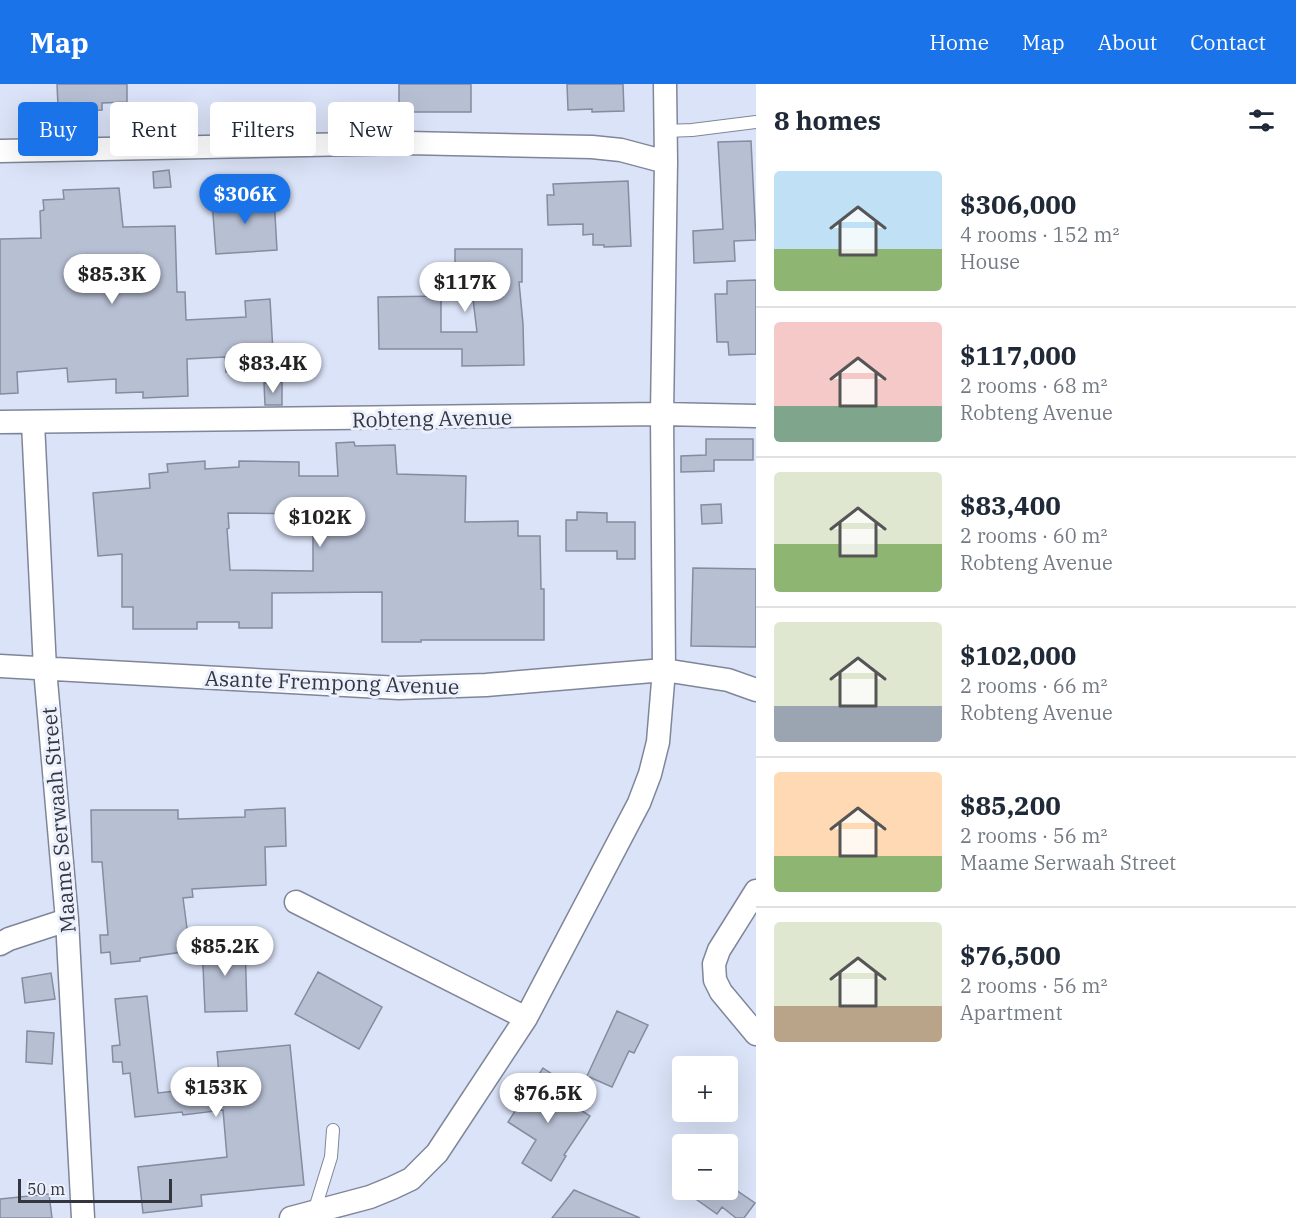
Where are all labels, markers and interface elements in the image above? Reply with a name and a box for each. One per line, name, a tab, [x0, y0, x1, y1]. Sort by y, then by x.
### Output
text: Map	[30, 24, 89, 61]
text: Home	[929, 28, 989, 56]
text: Map	[1022, 28, 1065, 56]
text: About	[1098, 28, 1157, 56]
text: Contact	[1190, 28, 1266, 56]
chip: Buy	[18, 102, 98, 156]
chip: Rent	[110, 102, 198, 156]
chip: Filters	[210, 102, 316, 156]
chip: New	[328, 102, 414, 156]
text: 8 homes	[774, 103, 881, 137]
icon: filters	[1245, 104, 1278, 137]
pin: $306K	[203, 174, 287, 225]
text: $306K	[213, 180, 277, 207]
text: $306,000	[960, 187, 1076, 221]
icon: home	[822, 195, 894, 267]
text: 4 rooms · 152 m²	[960, 221, 1119, 248]
text: House	[960, 248, 1020, 275]
pin: $85.3K	[63, 254, 161, 305]
text: $85.3K	[78, 260, 146, 287]
pin: $117K	[423, 262, 507, 313]
text: $117K	[433, 268, 497, 295]
text: $117,000	[960, 338, 1076, 372]
pin: $83.4K	[224, 343, 322, 394]
icon: home	[822, 346, 894, 418]
text: $83.4K	[239, 349, 307, 376]
text: 2 rooms · 68 m²	[960, 372, 1107, 399]
text: Robteng Avenue	[960, 399, 1113, 426]
street label: Robteng Avenue	[352, 403, 512, 433]
text: $83,400	[960, 488, 1061, 522]
icon: home	[822, 496, 894, 568]
pin: $102K	[278, 497, 362, 548]
text: $102K	[288, 503, 352, 530]
text: 2 rooms · 60 m²	[960, 522, 1107, 549]
text: Robteng Avenue	[960, 549, 1113, 576]
text: $102,000	[960, 638, 1076, 672]
icon: home	[822, 646, 894, 718]
street label: Asante Frempong Avenue	[204, 664, 460, 700]
text: 2 rooms · 66 m²	[960, 672, 1107, 699]
text: Robteng Avenue	[960, 699, 1113, 726]
street label: Maame Serwaah Street	[34, 706, 82, 934]
text: $85,200	[960, 788, 1061, 822]
icon: home	[822, 796, 894, 868]
text: 2 rooms · 56 m²	[960, 822, 1107, 849]
text: Maame Serwaah Street	[960, 849, 1176, 876]
pin: $85.2K	[176, 926, 274, 977]
text: $85.2K	[191, 932, 259, 959]
text: $76,500	[960, 938, 1061, 972]
icon: home	[822, 946, 894, 1018]
text: 2 rooms · 56 m²	[960, 972, 1107, 999]
text: Apartment	[960, 999, 1063, 1026]
map controls	[672, 1056, 738, 1200]
button: +	[672, 1056, 738, 1122]
pin: $153K	[174, 1067, 258, 1118]
text: $153K	[184, 1073, 248, 1100]
pin: $76.5K	[499, 1073, 597, 1124]
text: $76.5K	[514, 1079, 582, 1106]
button: −	[672, 1134, 738, 1200]
scale bar	[18, 1176, 172, 1204]
text: 50 m	[27, 1179, 65, 1199]

